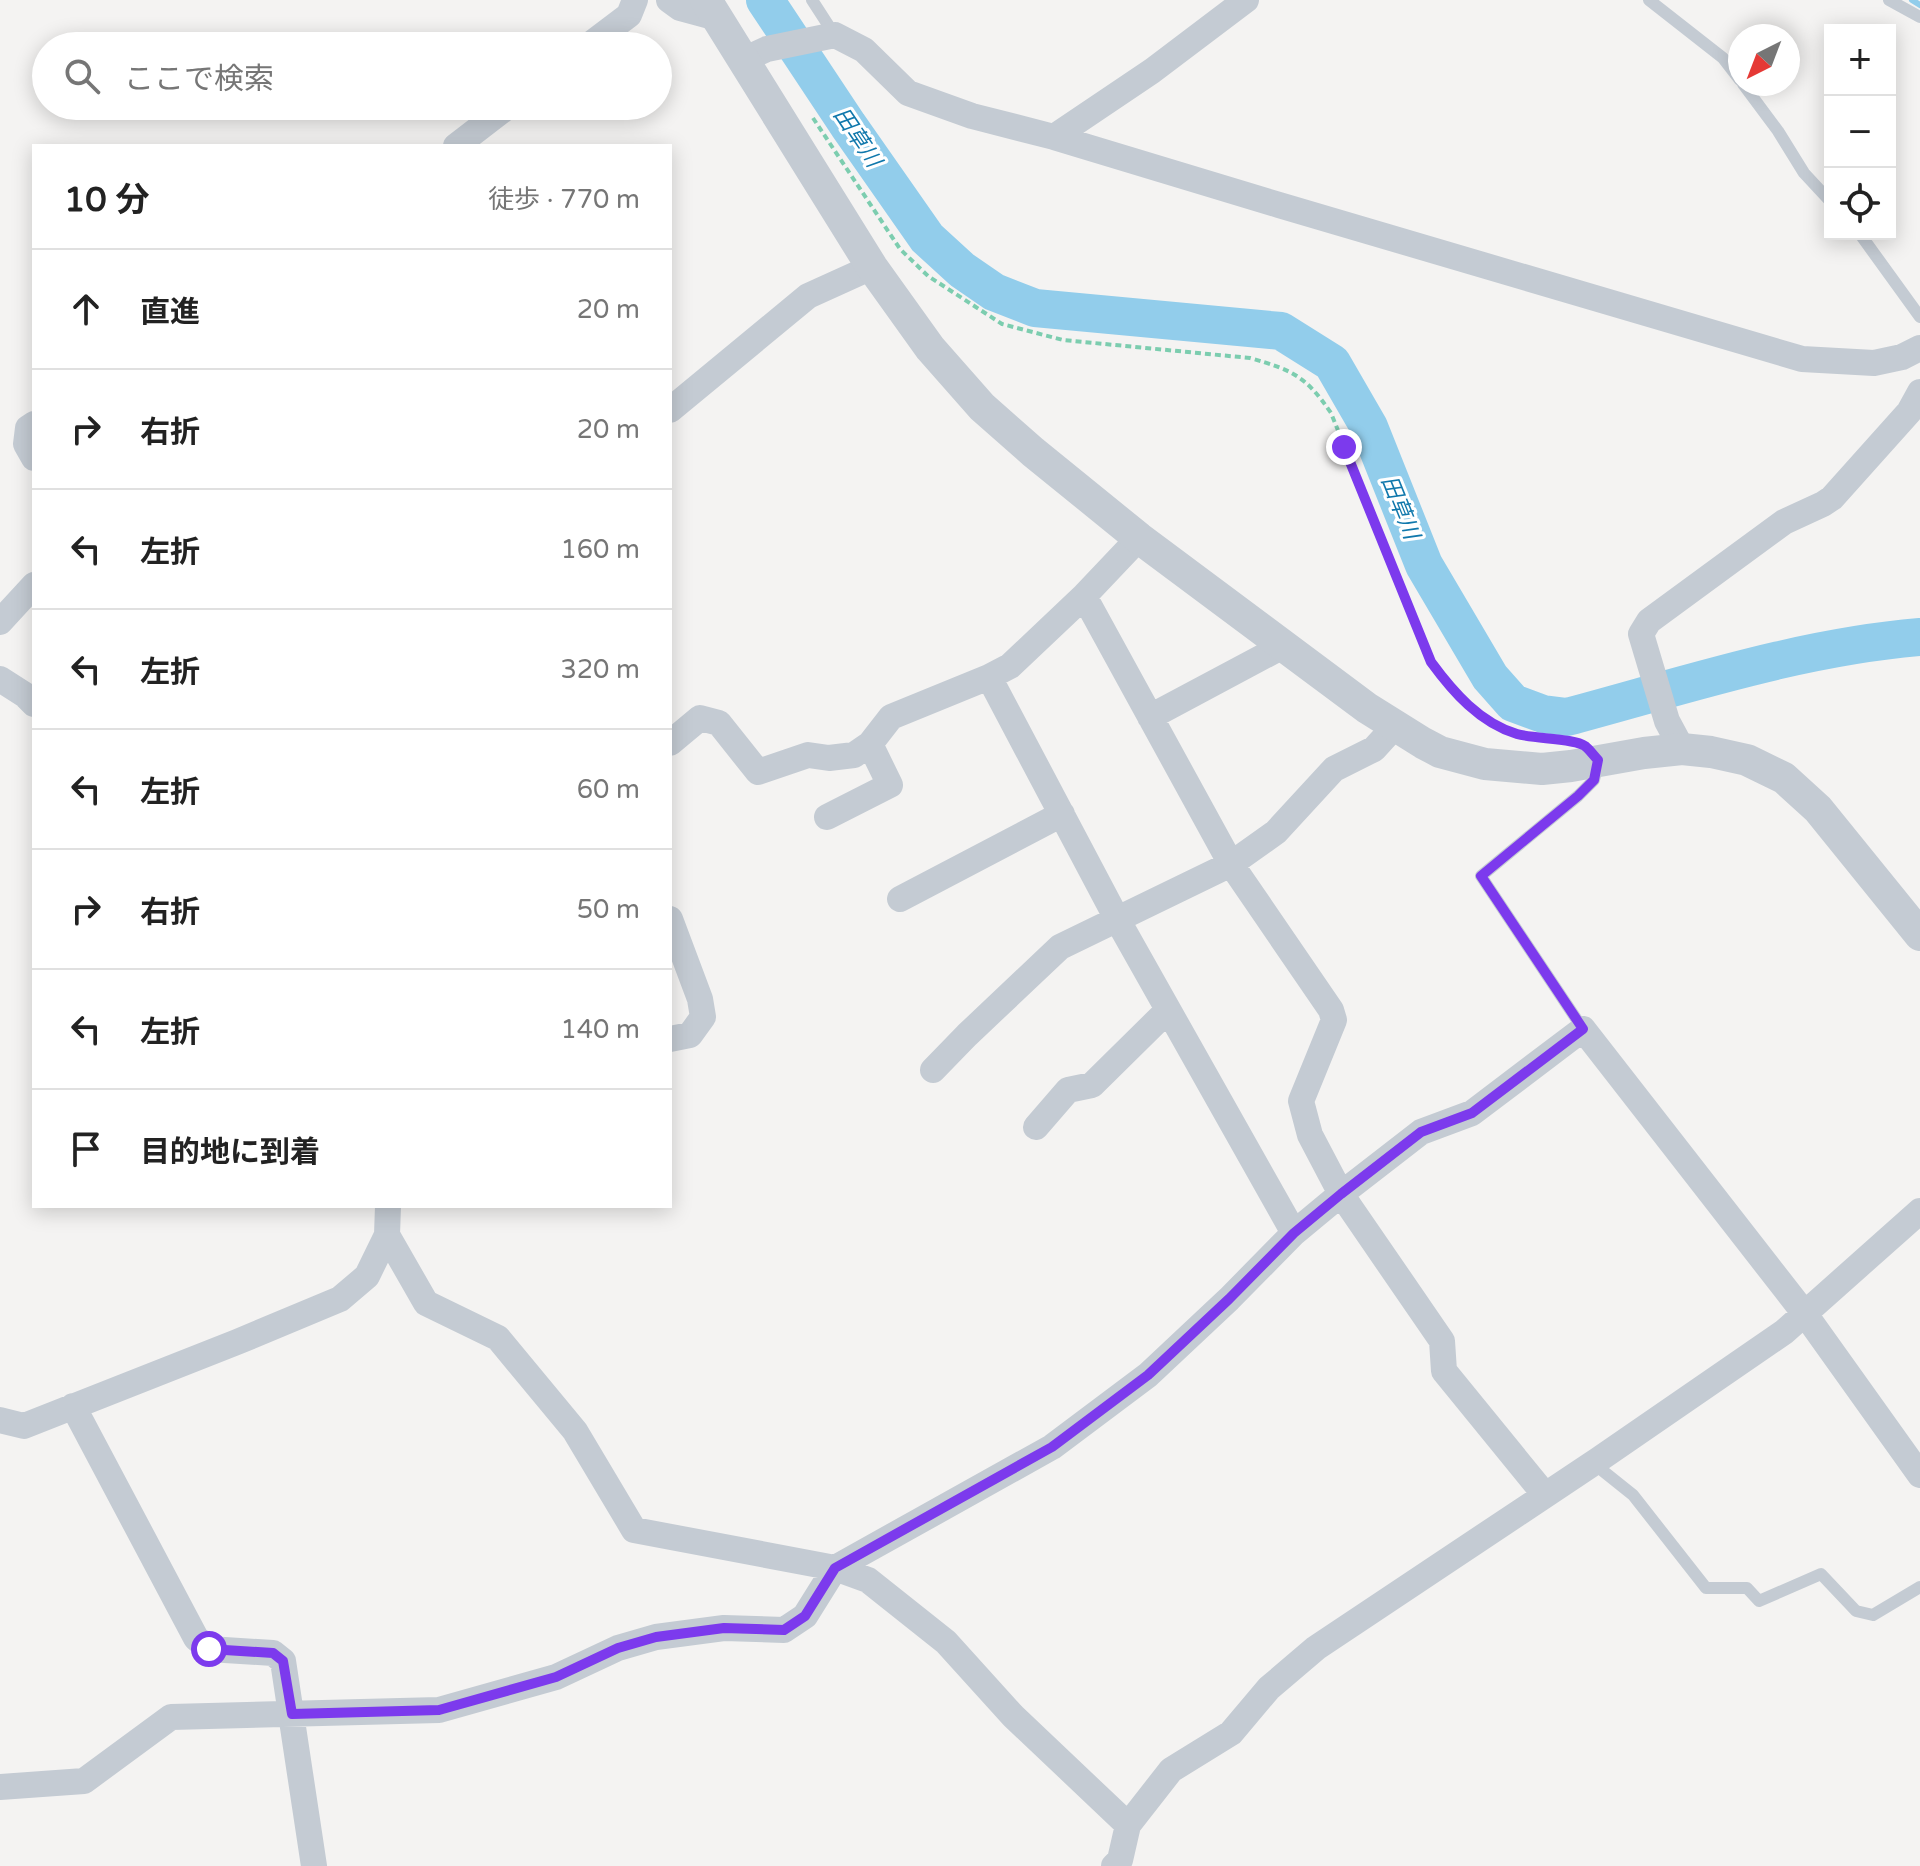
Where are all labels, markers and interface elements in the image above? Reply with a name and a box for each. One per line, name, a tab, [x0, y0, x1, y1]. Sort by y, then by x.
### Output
north arrow	[1728, 24, 1800, 96]
map controls	[1824, 24, 1896, 240]
button: +	[1824, 24, 1896, 96]
search box	[32, 32, 672, 120]
icon: search	[60, 54, 104, 98]
text: ここで検索	[124, 61, 274, 98]
button: −	[1824, 96, 1896, 168]
water label: 田草川	[828, 103, 888, 174]
button: locate	[1824, 168, 1896, 240]
text: 10 分	[64, 180, 150, 221]
text: 徒歩 · 770 m	[488, 184, 640, 215]
icon: ahead	[64, 287, 108, 331]
text: 直進	[140, 294, 200, 331]
text: 20 m	[577, 294, 640, 325]
icon: right	[64, 407, 108, 451]
text: 右折	[140, 414, 200, 451]
text: 20 m	[577, 414, 640, 445]
route end	[1326, 429, 1362, 465]
water label: 田草川	[1376, 472, 1425, 545]
icon: left	[64, 527, 108, 571]
text: 左折	[140, 534, 200, 571]
text: 160 m	[560, 534, 640, 565]
icon: left	[64, 647, 108, 691]
text: 左折	[140, 654, 200, 691]
text: 320 m	[560, 654, 640, 685]
icon: left	[64, 767, 108, 811]
text: 左折	[140, 774, 200, 811]
text: 60 m	[577, 774, 640, 805]
icon: right	[64, 887, 108, 931]
text: 右折	[140, 894, 200, 931]
text: 50 m	[577, 894, 640, 925]
icon: left	[64, 1007, 108, 1051]
text: 左折	[140, 1014, 200, 1051]
text: 140 m	[560, 1014, 640, 1045]
icon: arrive	[64, 1127, 108, 1171]
text: 目的地に到着	[140, 1134, 320, 1171]
route start	[191, 1631, 227, 1667]

